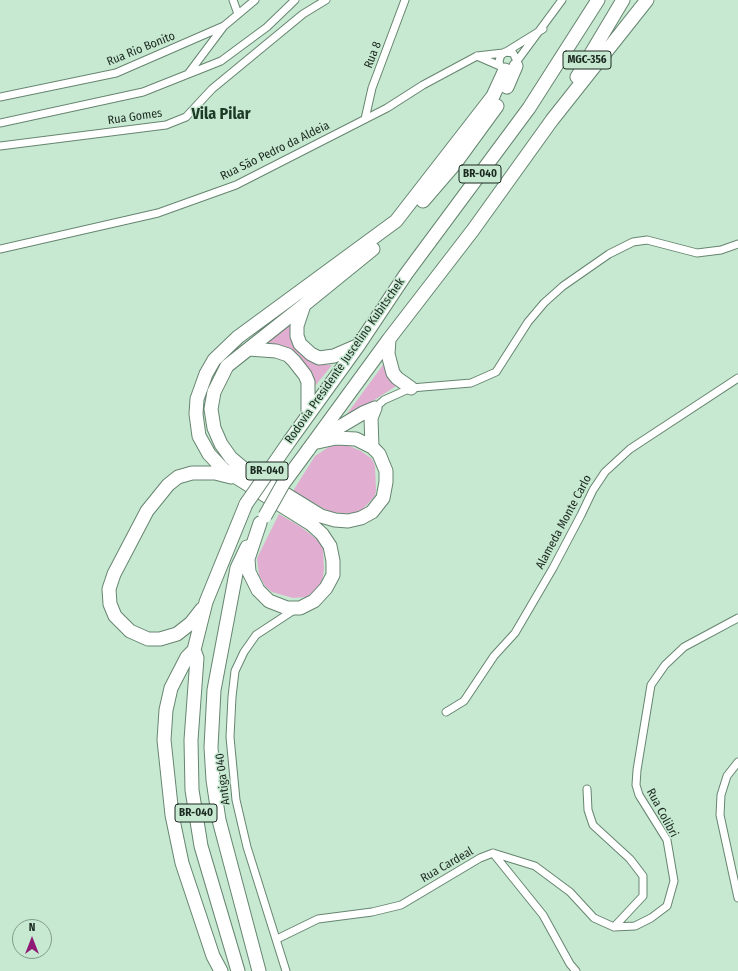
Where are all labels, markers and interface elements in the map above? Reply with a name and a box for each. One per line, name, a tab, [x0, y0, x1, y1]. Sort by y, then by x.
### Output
street label: Rua Rio Bonito	[105, 29, 177, 69]
street label: Rua 8	[361, 40, 385, 70]
road number: MGC-356	[563, 51, 611, 69]
district label: Vila Pilar	[191, 105, 251, 125]
street label: Rua Gomes	[107, 106, 163, 128]
street label: Rua São Pedro da Aldeia	[218, 118, 332, 184]
road number: BR-040	[459, 165, 501, 183]
street label: Rodovia Presidente Juscelino Kubitschek	[282, 275, 408, 447]
road number: BR-040	[246, 462, 288, 480]
street label: Alameda Monte Carlo	[533, 472, 595, 572]
street label: Antiga 040	[213, 752, 233, 806]
street label: Rua Colibri	[643, 786, 681, 840]
road number: BR-040	[175, 804, 217, 822]
street label: Rua Cardeal	[418, 844, 476, 886]
north arrow	[12, 919, 52, 959]
text: N	[29, 921, 35, 934]

